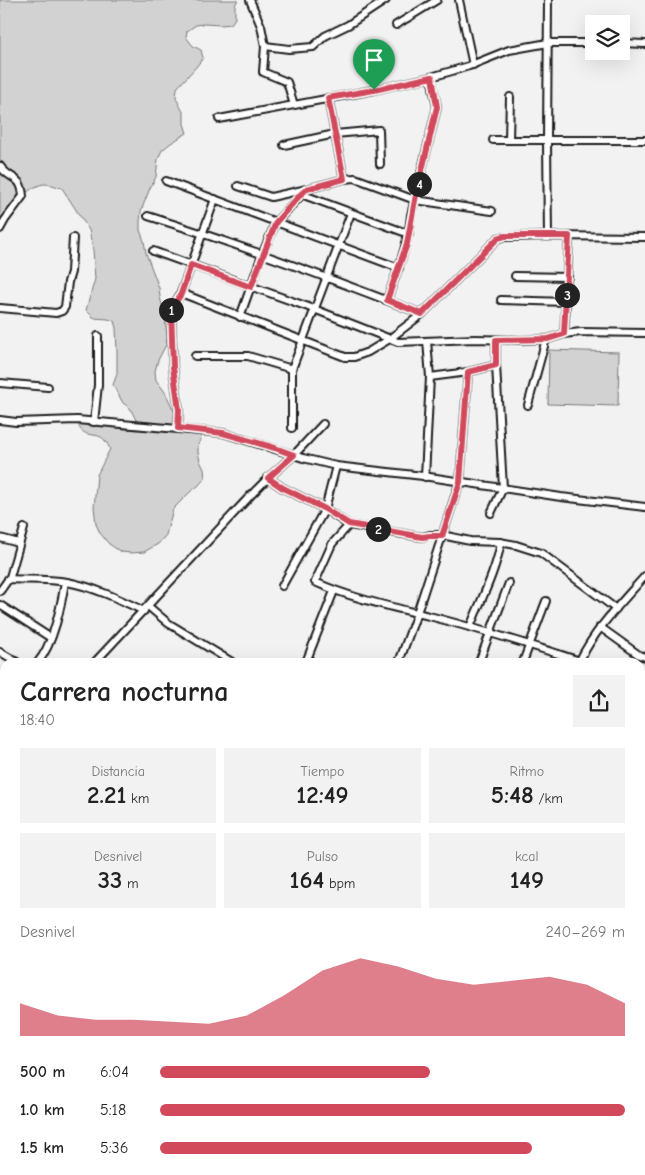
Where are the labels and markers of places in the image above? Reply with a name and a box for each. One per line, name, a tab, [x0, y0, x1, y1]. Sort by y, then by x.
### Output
pin	[353, 39, 395, 90]
pin: 4	[406, 172, 432, 196]
pin: 3	[554, 282, 580, 308]
pin: 1	[158, 298, 184, 322]
pin: 2	[366, 516, 390, 542]

